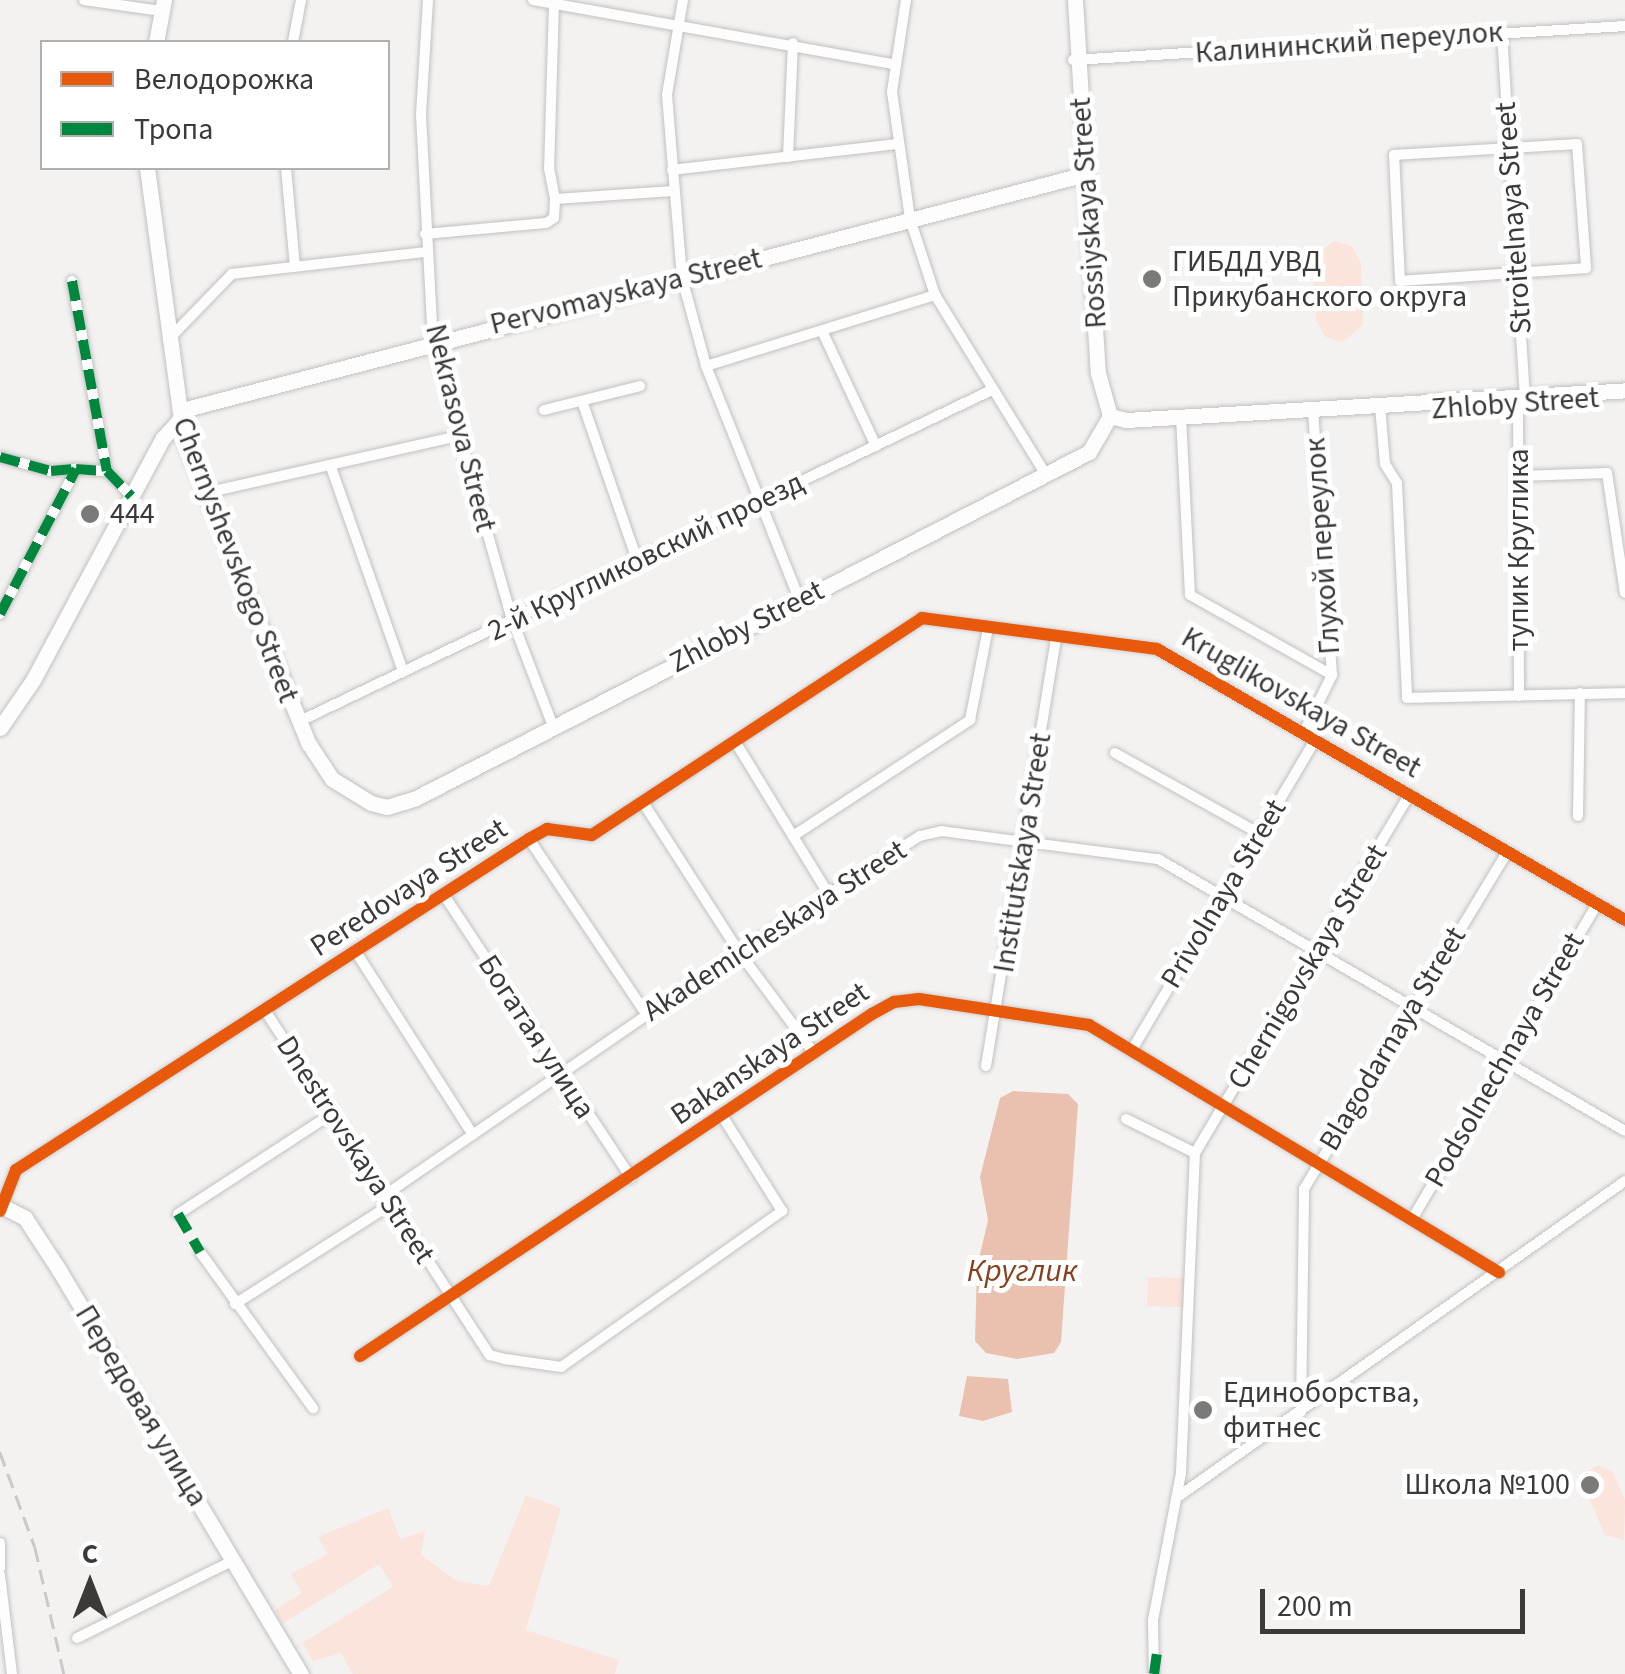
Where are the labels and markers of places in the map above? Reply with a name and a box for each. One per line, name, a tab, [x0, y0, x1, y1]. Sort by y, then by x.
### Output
place label: ГИБДД УВД Прикубанского округа	[1172, 244, 1467, 314]
marker: ГИБДД УВД Прикубанского округа	[1141, 268, 1163, 290]
place label: 444	[110, 496, 155, 532]
marker: 444	[79, 503, 101, 525]
place label: Единоборства, фитнес	[1223, 1375, 1419, 1446]
marker: Единоборства, фитнес	[1192, 1399, 1214, 1421]
place label: Школа №100	[1405, 1467, 1570, 1503]
marker: Школа №100	[1579, 1474, 1601, 1496]

